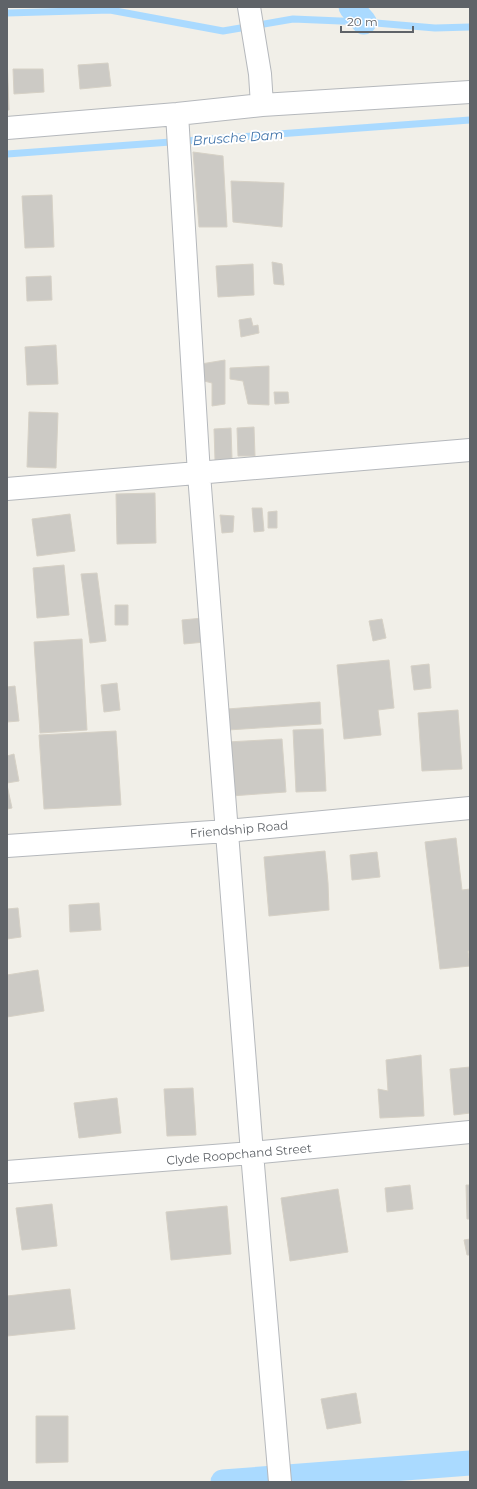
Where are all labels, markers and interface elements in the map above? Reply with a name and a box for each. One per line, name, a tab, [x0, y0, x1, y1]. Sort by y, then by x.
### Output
scale bar	[341, 8, 413, 34]
text: 20 m	[347, 14, 378, 29]
water label: Brusche Dam	[192, 126, 284, 148]
street label: Friendship Road	[189, 817, 289, 841]
street label: Clyde Roopchand Street	[166, 1140, 312, 1168]

